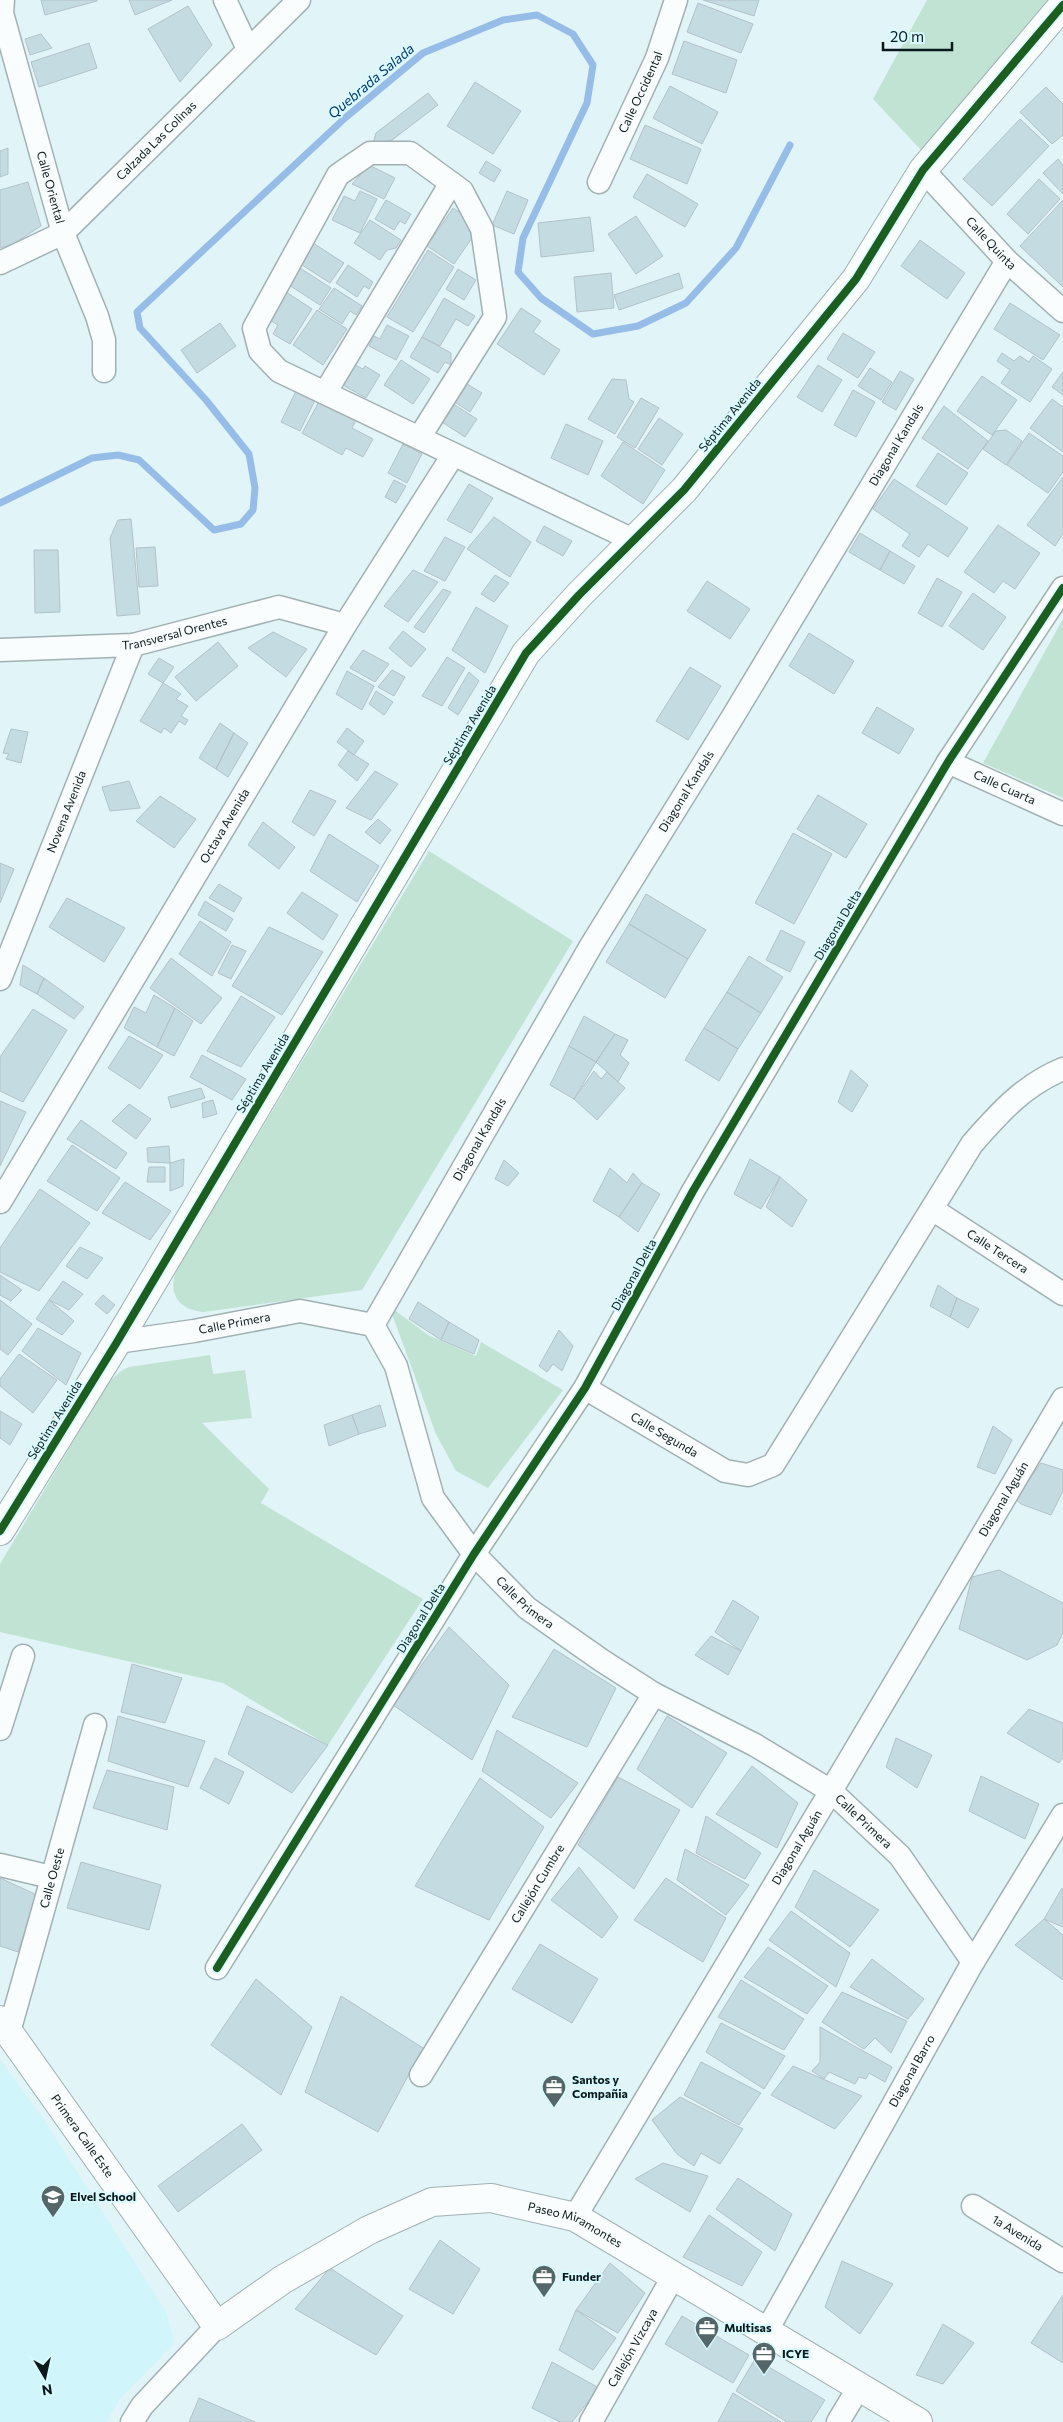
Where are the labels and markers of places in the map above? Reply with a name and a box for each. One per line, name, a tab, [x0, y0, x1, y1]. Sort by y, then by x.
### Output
place label: Santos y Compañia	[572, 2072, 628, 2100]
office icon: Santos y Compañia	[541, 2074, 567, 2108]
school or university icon: Elvel School	[40, 2184, 66, 2218]
place label: Elvel School	[70, 2189, 136, 2203]
office icon: Funder	[531, 2264, 557, 2298]
place label: Funder	[562, 2269, 601, 2283]
office icon: Multisas	[694, 2315, 720, 2349]
place label: Multisas	[724, 2320, 772, 2334]
office icon: ICYE	[751, 2341, 777, 2375]
place label: ICYE	[782, 2346, 809, 2360]

